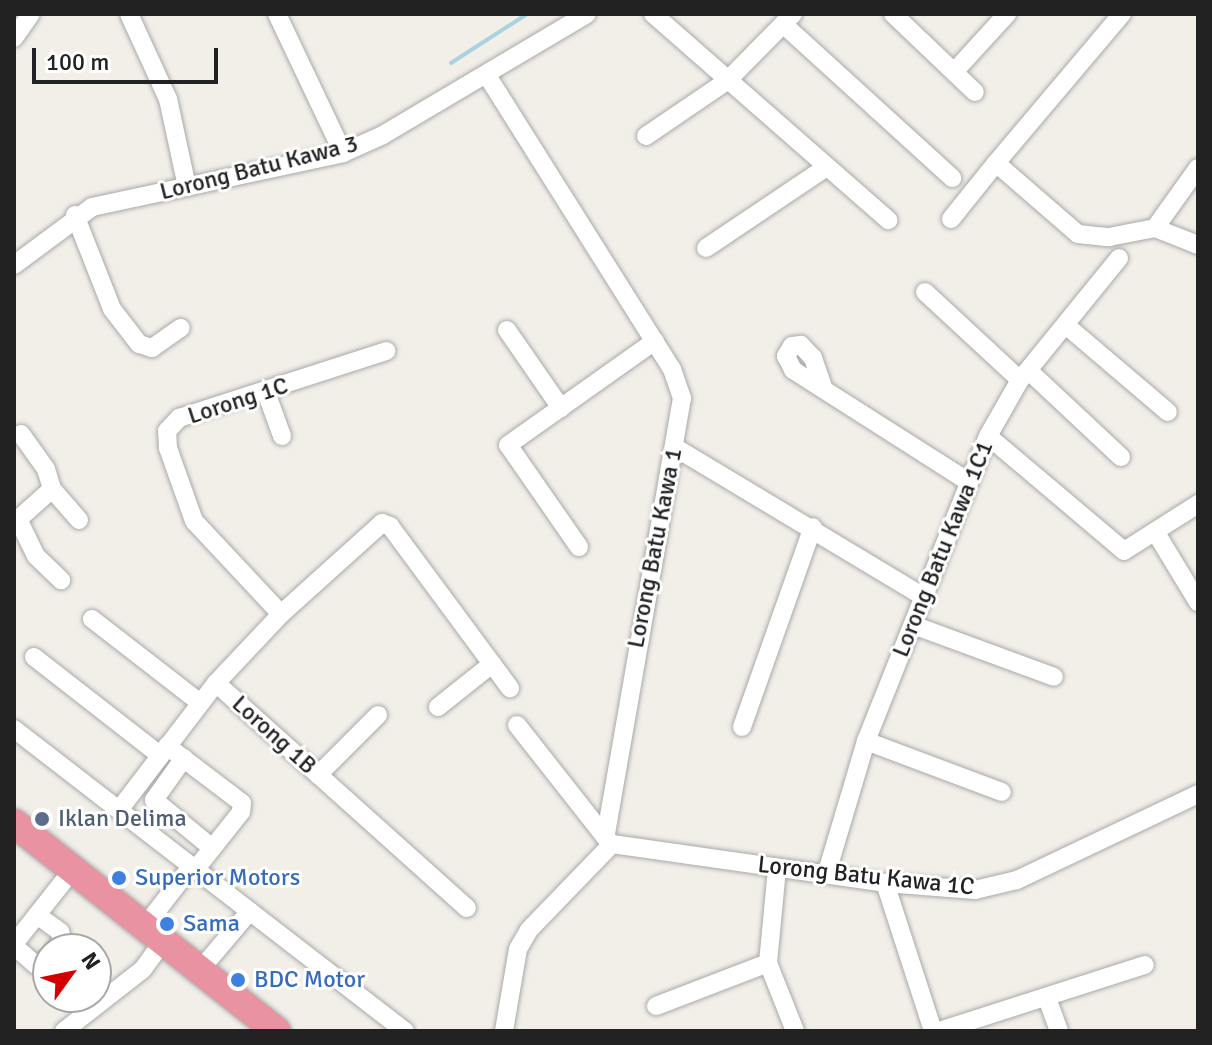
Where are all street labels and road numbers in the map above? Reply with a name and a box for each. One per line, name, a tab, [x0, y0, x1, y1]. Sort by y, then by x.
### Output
street label: Lorong Batu Kawa 3	[157, 129, 361, 207]
street label: Lorong 1C	[184, 371, 292, 431]
street label: Lorong Batu Kawa 1C1	[886, 437, 1000, 661]
street label: Lorong Batu Kawa 1	[621, 446, 689, 650]
street label: Lorong 1B	[226, 690, 322, 780]
street label: Lorong Batu Kawa 1C	[756, 850, 976, 902]

